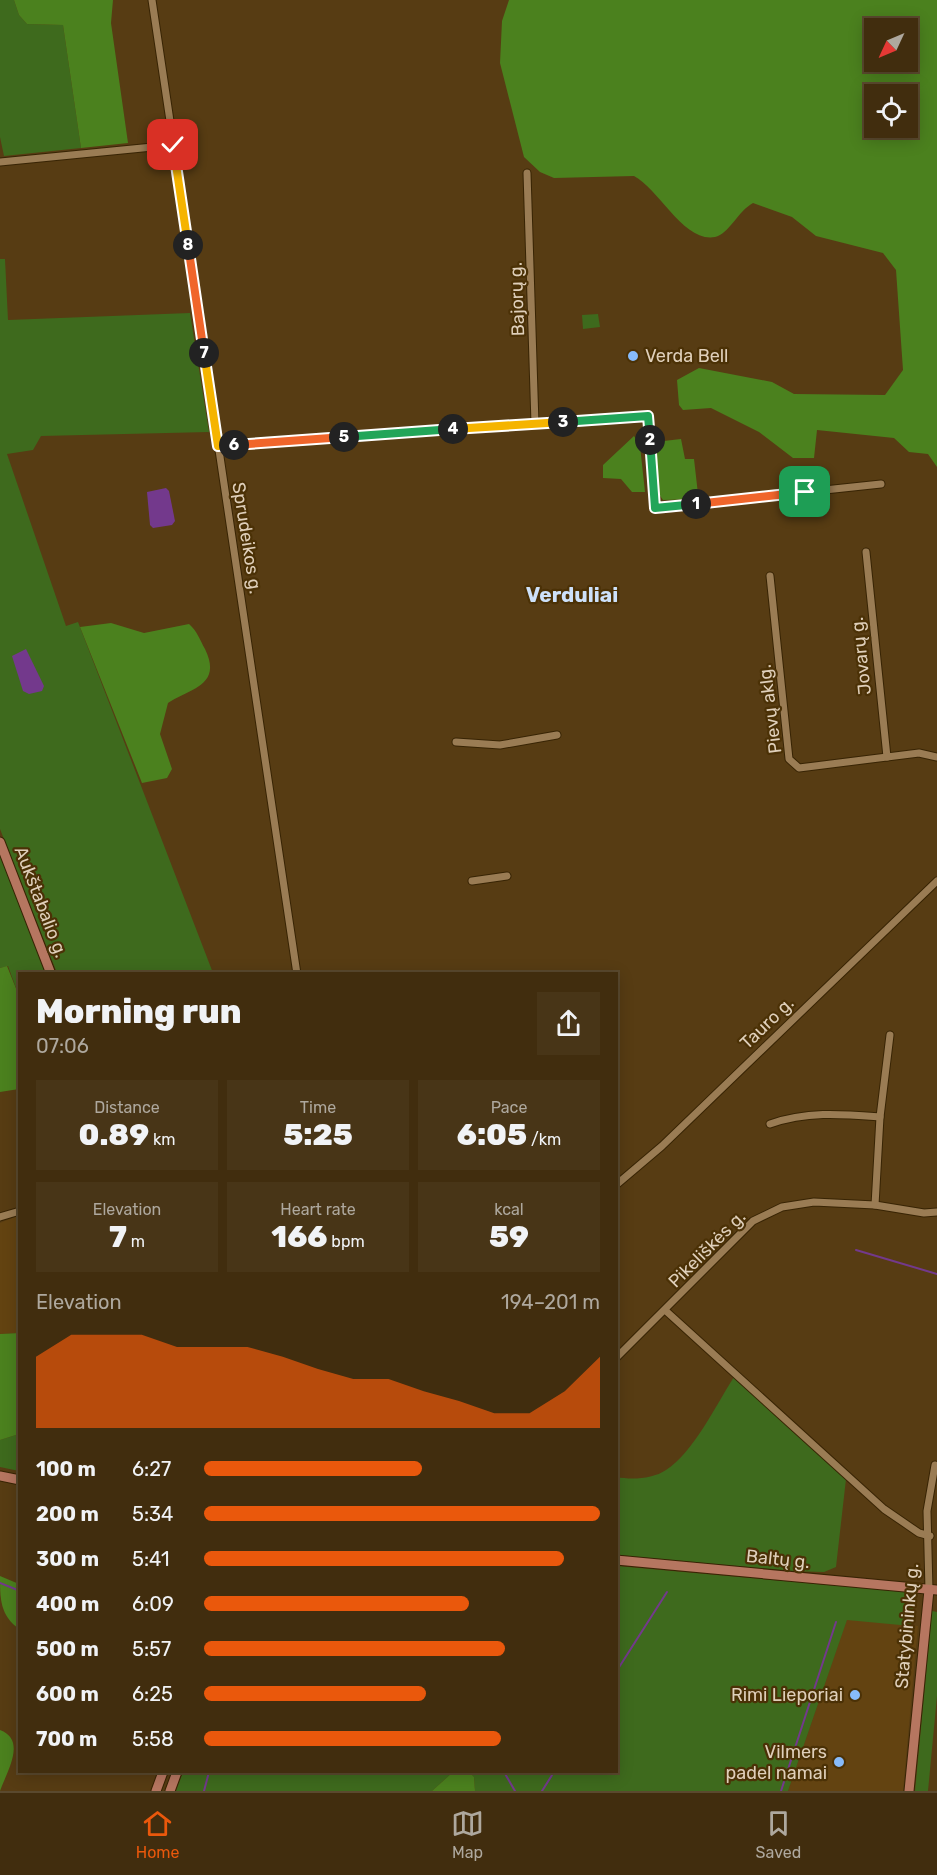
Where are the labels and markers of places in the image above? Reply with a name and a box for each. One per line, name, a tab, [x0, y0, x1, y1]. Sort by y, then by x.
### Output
pin	[147, 119, 198, 170]
pin: 8	[173, 230, 203, 260]
pin: 7	[189, 338, 219, 368]
place label: Verda Bell	[645, 345, 729, 367]
marker: Verda Bell	[626, 349, 640, 363]
pin: 3	[548, 407, 578, 437]
pin: 4	[438, 414, 468, 444]
pin: 5	[329, 422, 359, 452]
pin: 2	[635, 425, 665, 455]
pin: 6	[219, 430, 249, 460]
pin	[779, 466, 830, 517]
pin: 1	[681, 489, 711, 519]
place label: Rimi Lieporiai	[731, 1684, 843, 1706]
marker: Rimi Lieporiai	[848, 1688, 862, 1702]
place label: Vilmers padel namai	[726, 1741, 827, 1784]
marker: Vilmers padel namai	[832, 1755, 846, 1769]

